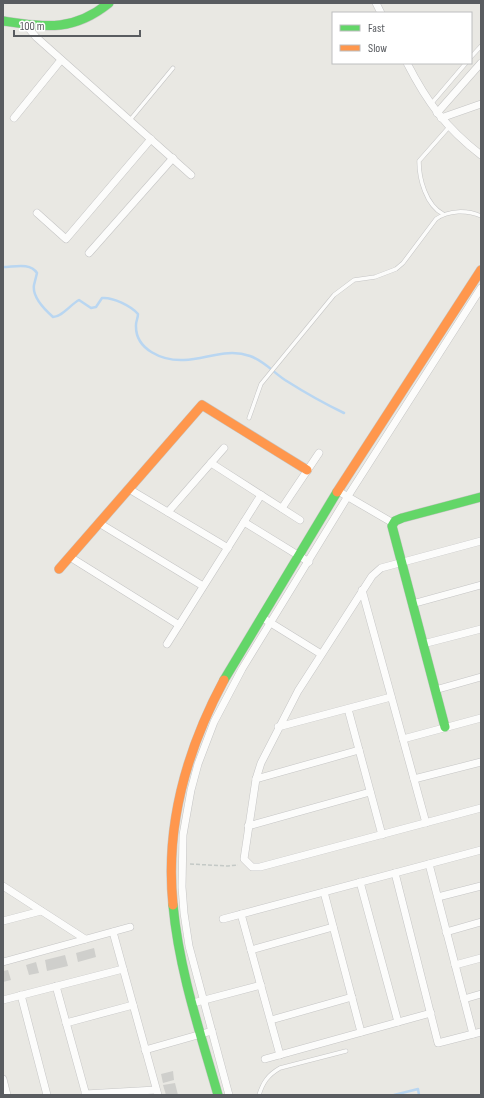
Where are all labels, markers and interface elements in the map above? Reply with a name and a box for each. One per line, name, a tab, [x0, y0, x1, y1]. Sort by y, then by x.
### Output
scale bar	[14, 12, 140, 38]
legend	[332, 12, 472, 64]
text: 100 m	[20, 19, 45, 34]
text: Fast	[368, 21, 385, 36]
text: Slow	[368, 41, 387, 56]

